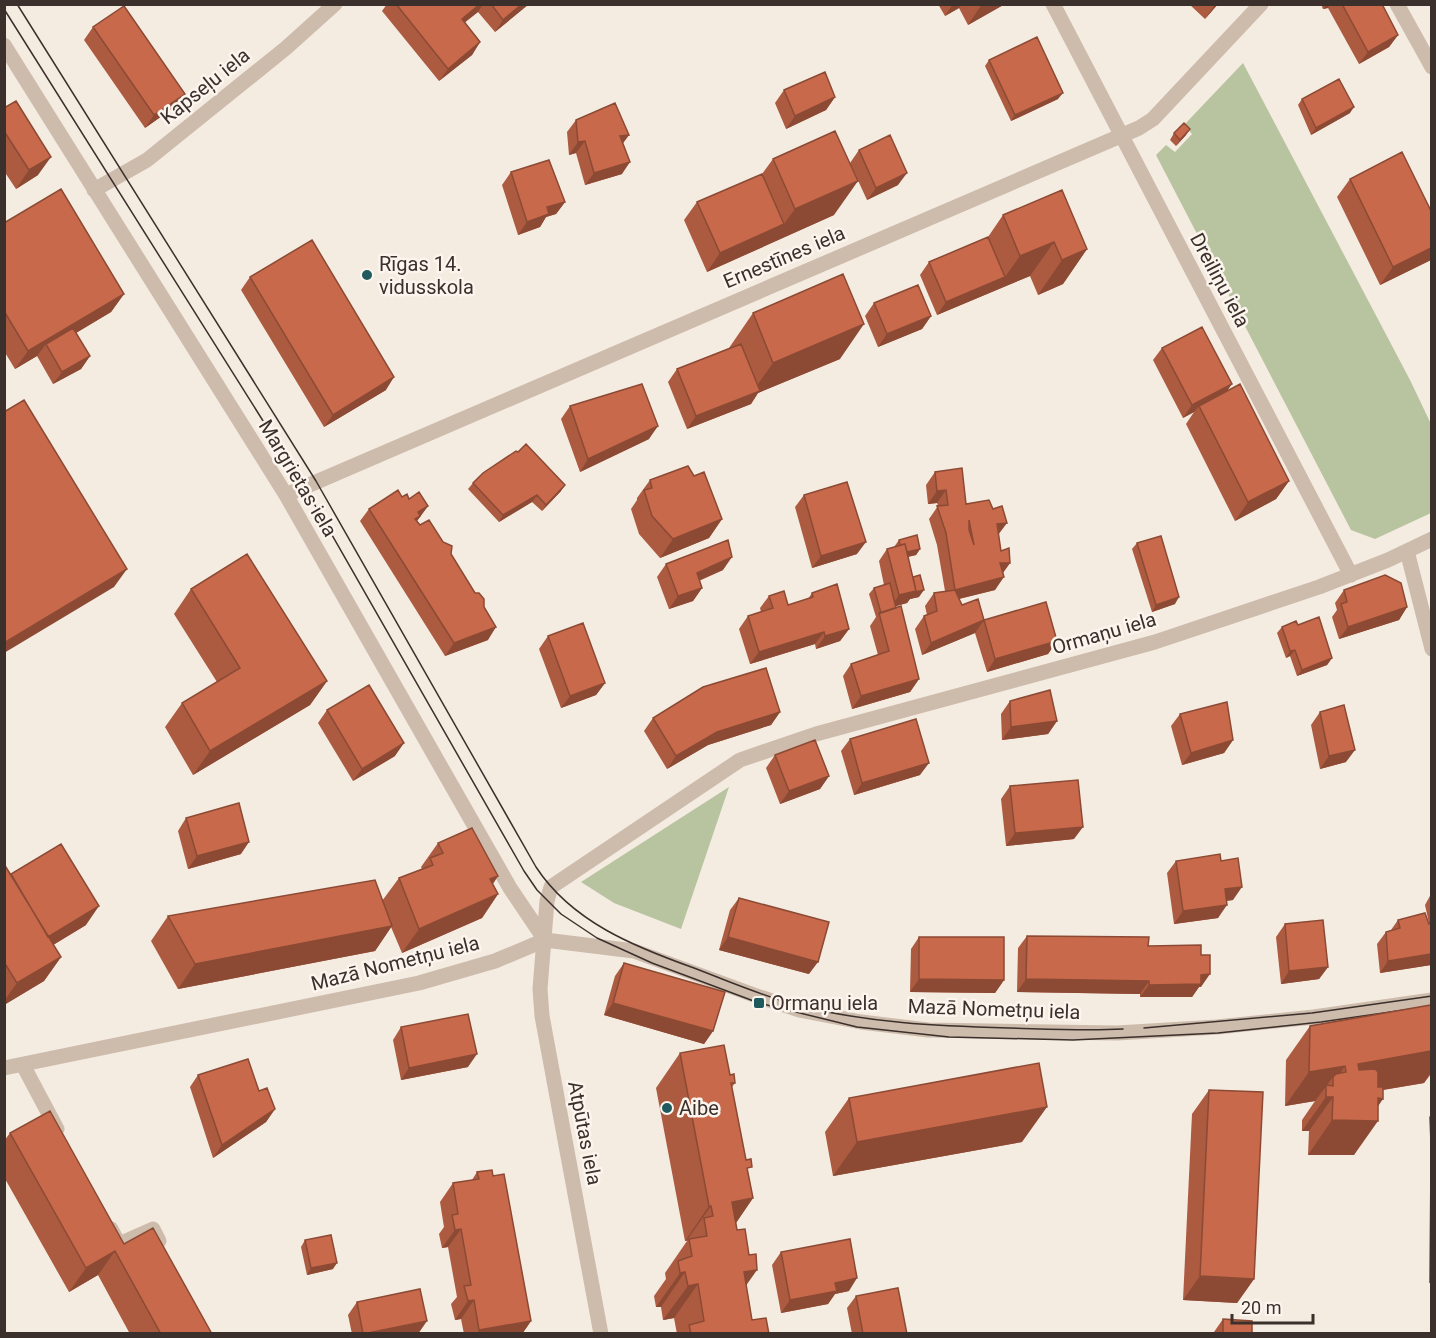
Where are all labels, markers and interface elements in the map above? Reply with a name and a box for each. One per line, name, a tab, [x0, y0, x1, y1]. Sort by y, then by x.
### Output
street label: Kapseļu iela	[156, 43, 254, 129]
street label: Ernestīnes iela	[720, 221, 848, 293]
street label: Dreiliņu iela	[1185, 229, 1255, 331]
place label: Rīgas 14. vidusskola	[379, 252, 474, 299]
marker: Rīgas 14. vidusskola	[360, 268, 374, 282]
street label: Margrietas iela	[254, 415, 342, 541]
street label: Ormaņu iela	[1049, 607, 1159, 659]
street label: Mazā Nometņu iela	[308, 930, 482, 996]
place label: Ormaņu iela	[771, 991, 878, 1015]
street label: Mazā Nometņu iela	[907, 994, 1081, 1024]
marker: Ormaņu iela	[752, 996, 766, 1010]
street label: Atpūtas iela	[563, 1079, 607, 1187]
place label: Aibe	[679, 1096, 719, 1120]
marker: Aibe	[660, 1101, 674, 1115]
scale bar	[1232, 1287, 1313, 1325]
text: 20 m	[1241, 1297, 1281, 1318]

